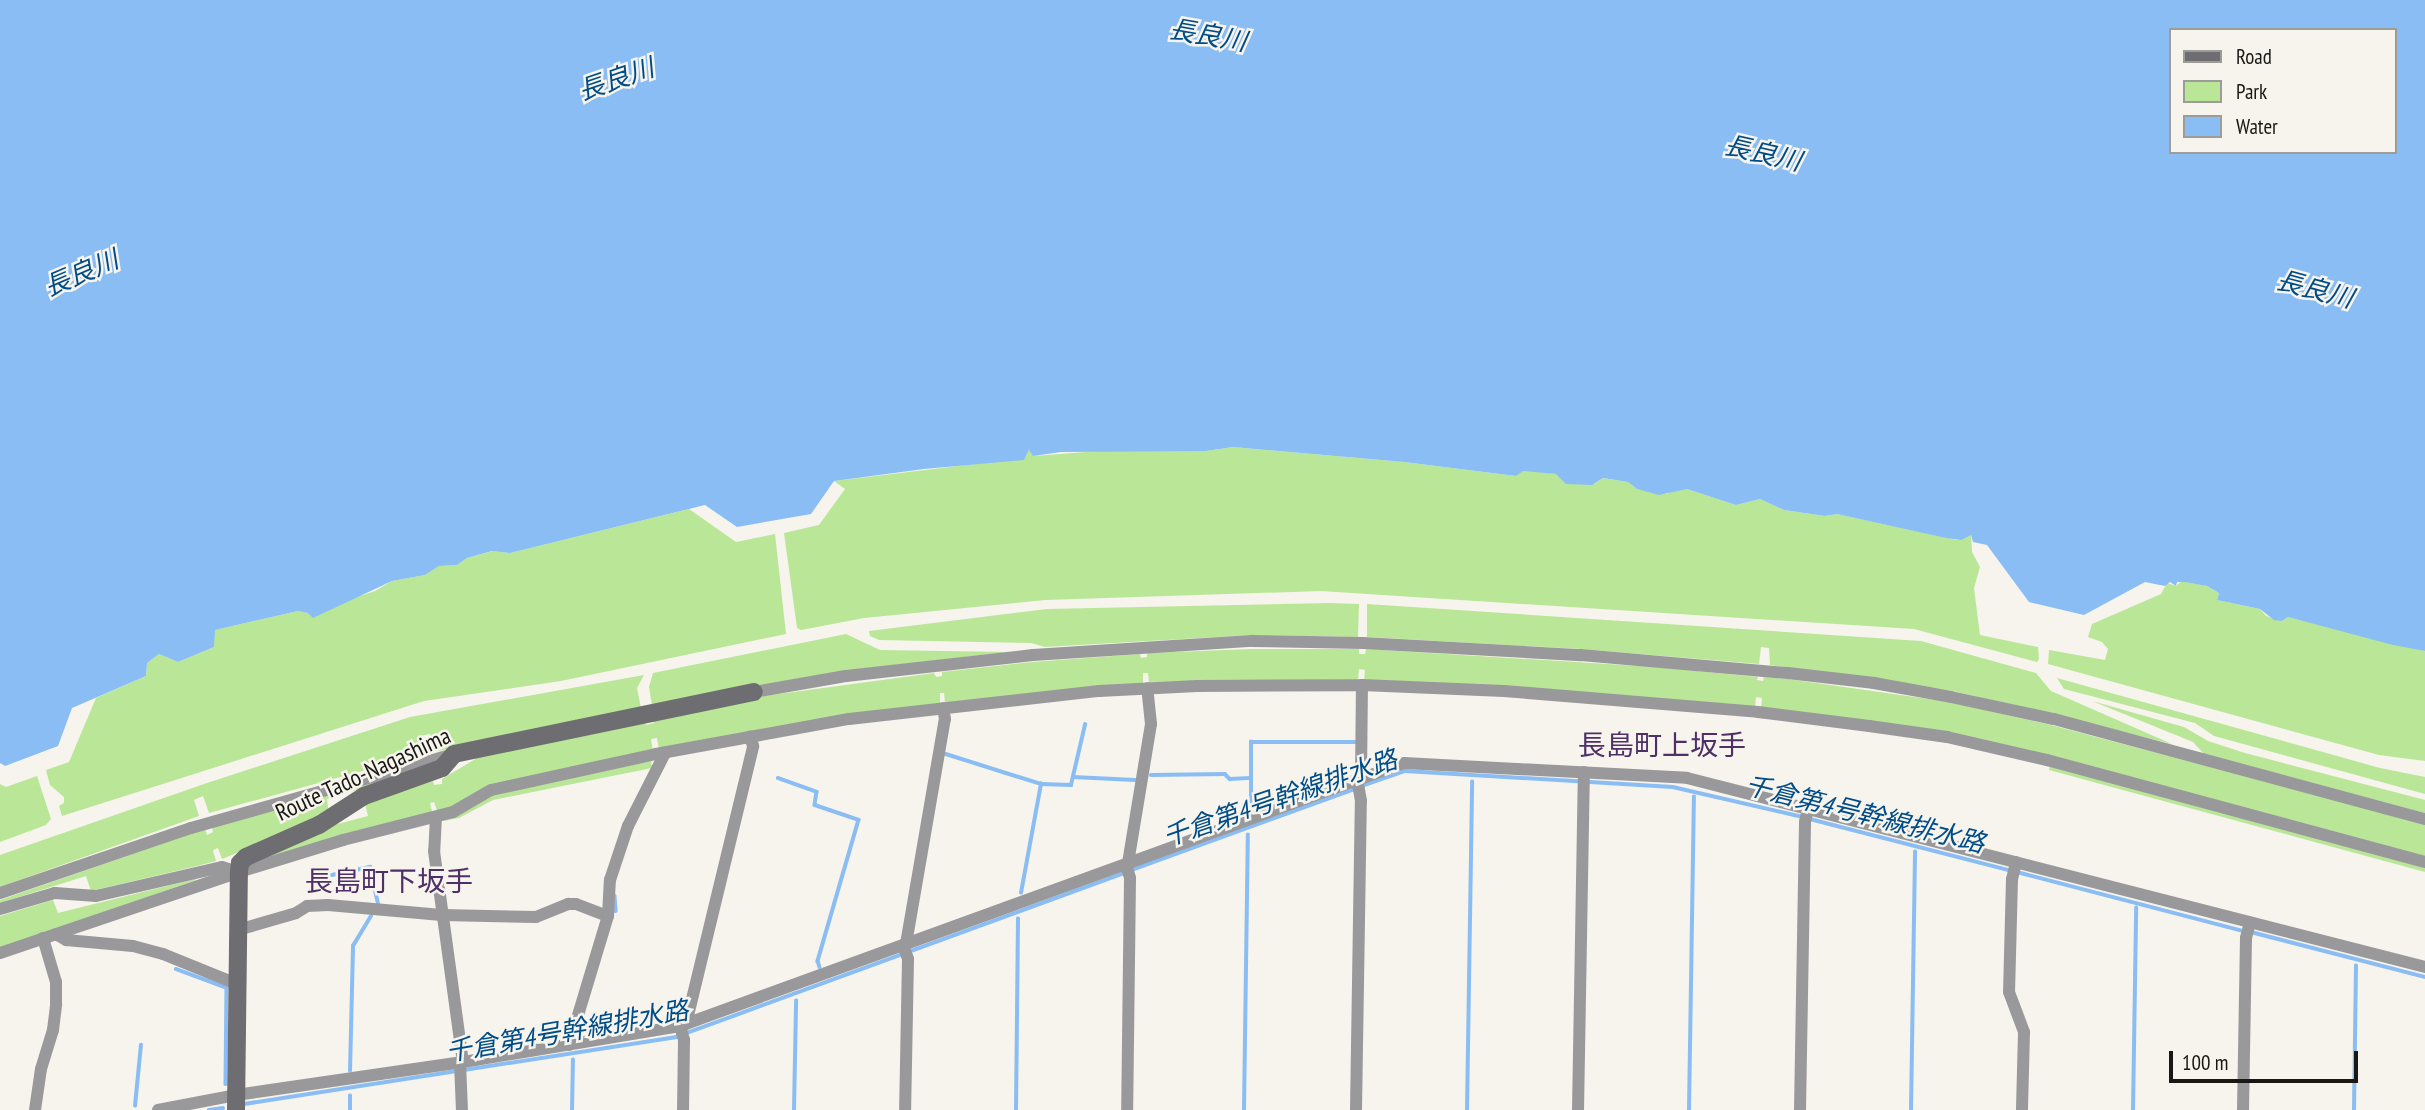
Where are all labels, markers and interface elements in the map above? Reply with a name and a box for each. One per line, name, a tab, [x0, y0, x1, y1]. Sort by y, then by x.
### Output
water label: 長良川	[1167, 13, 1249, 57]
legend	[2170, 28, 2397, 154]
text: Road	[2236, 43, 2272, 70]
water label: 長良川	[574, 52, 658, 106]
text: Park	[2236, 78, 2267, 105]
text: Water	[2236, 113, 2278, 140]
water label: 長良川	[1721, 129, 1805, 177]
water label: 長良川	[39, 243, 123, 303]
water label: 長良川	[2273, 264, 2357, 314]
street label: Route Tado-Nagashima	[271, 721, 455, 827]
district label: 長島町上坂手	[1578, 728, 1746, 762]
water label: 千倉第4号幹線排水路	[1159, 743, 1401, 853]
water label: 千倉第4号幹線排水路	[1742, 769, 1988, 859]
district label: 長島町下坂手	[305, 864, 473, 898]
water label: 千倉第4号幹線排水路	[443, 994, 691, 1068]
scale bar	[2173, 1036, 2362, 1080]
text: 100 m	[2182, 1049, 2228, 1076]

